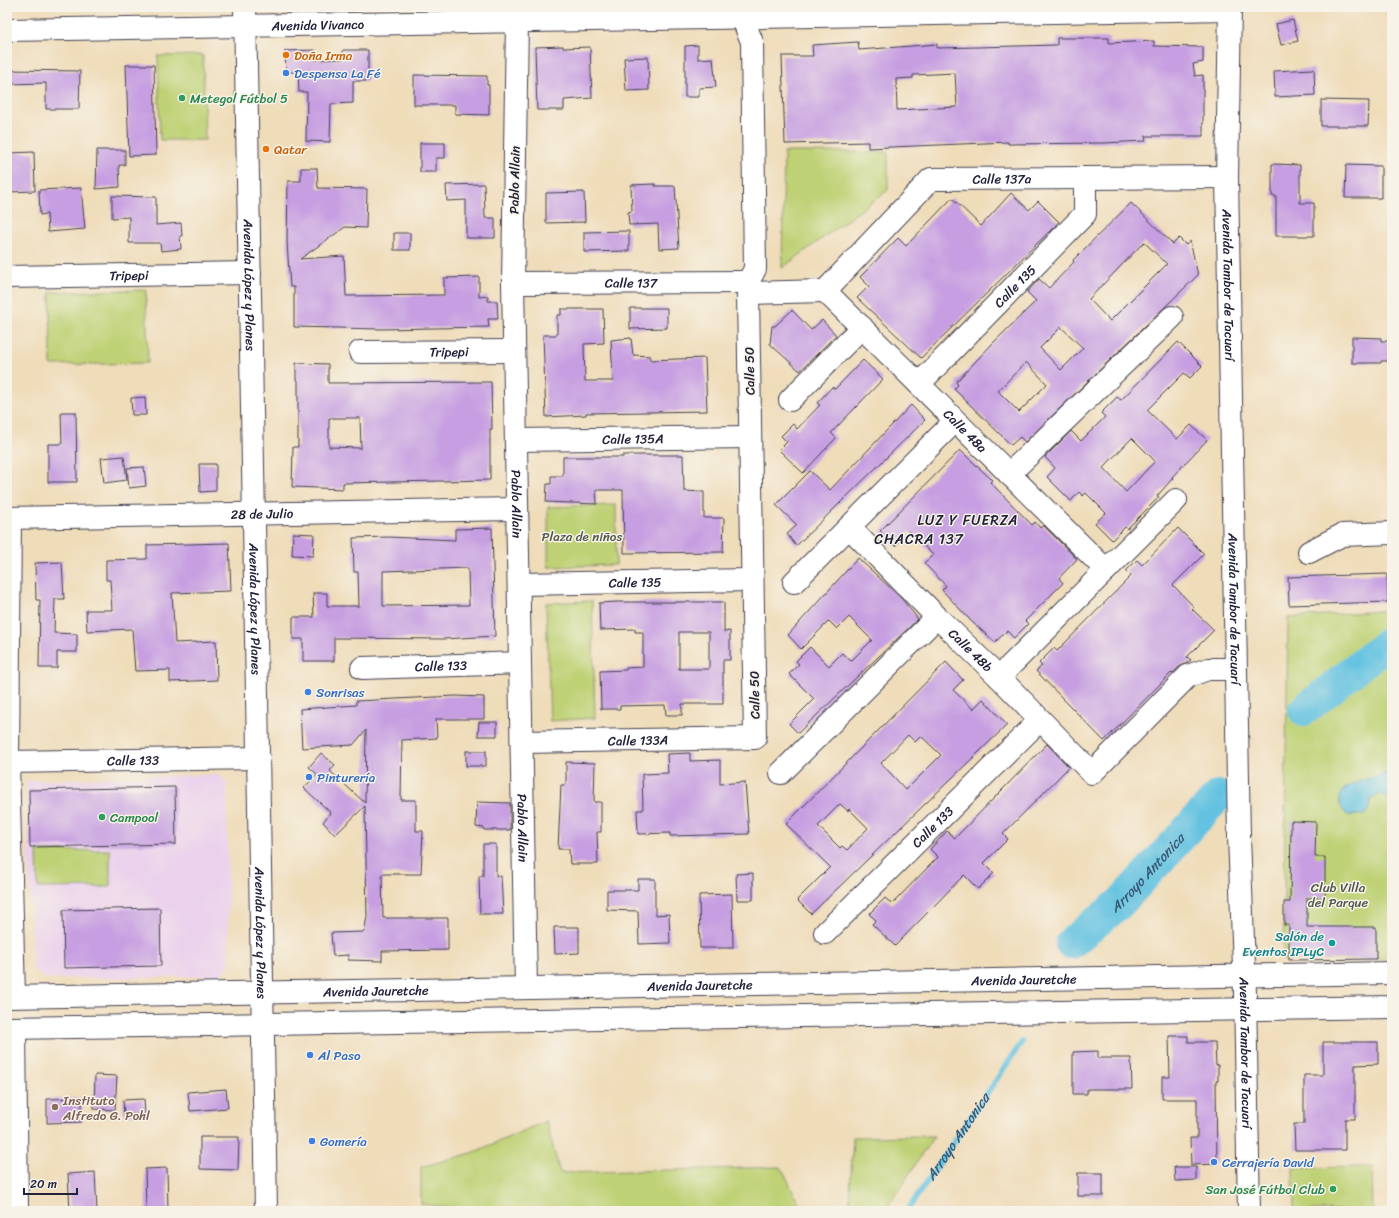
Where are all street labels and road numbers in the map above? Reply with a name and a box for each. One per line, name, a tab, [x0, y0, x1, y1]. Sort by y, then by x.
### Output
street label: Avenida Vivanco	[271, 13, 365, 37]
street label: Pablo Allain	[502, 146, 527, 214]
street label: Calle 137a	[972, 167, 1032, 191]
street label: Avenida Tambor de Tacuarí	[1216, 208, 1241, 362]
street label: Avenida López y Planes	[237, 218, 262, 352]
street label: Calle 135	[988, 259, 1042, 313]
street label: Tripepi	[109, 264, 149, 287]
street label: Calle 137	[605, 271, 659, 295]
street label: Tripepi	[429, 340, 469, 364]
street label: Calle 50	[738, 347, 761, 395]
street label: Calle 48a	[938, 403, 993, 459]
street label: Calle 135A	[602, 427, 664, 451]
street label: Pablo Allain	[504, 470, 529, 538]
street label: 28 de Julio	[230, 502, 294, 526]
street label: Avenida Tambor de Tacuarí	[1221, 532, 1247, 686]
street label: Avenida López y Planes	[242, 542, 268, 676]
street label: Calle 135	[608, 571, 662, 594]
street label: Calle 48b	[943, 623, 998, 678]
street label: Calle 133	[415, 654, 467, 678]
street label: Calle 50	[743, 671, 766, 719]
street label: Calle 133A	[608, 728, 668, 753]
street label: Calle 133	[107, 749, 159, 772]
street label: Pablo Allain	[510, 793, 535, 862]
street label: Calle 133	[906, 801, 959, 854]
street label: Avenida López y Planes	[248, 866, 273, 1000]
street label: Avenida Jauretche	[970, 967, 1077, 992]
street label: Avenida Jauretche	[646, 973, 753, 998]
street label: Avenida Tambor de Tacuarí	[1232, 976, 1259, 1130]
street label: Avenida Jauretche	[322, 979, 429, 1004]

